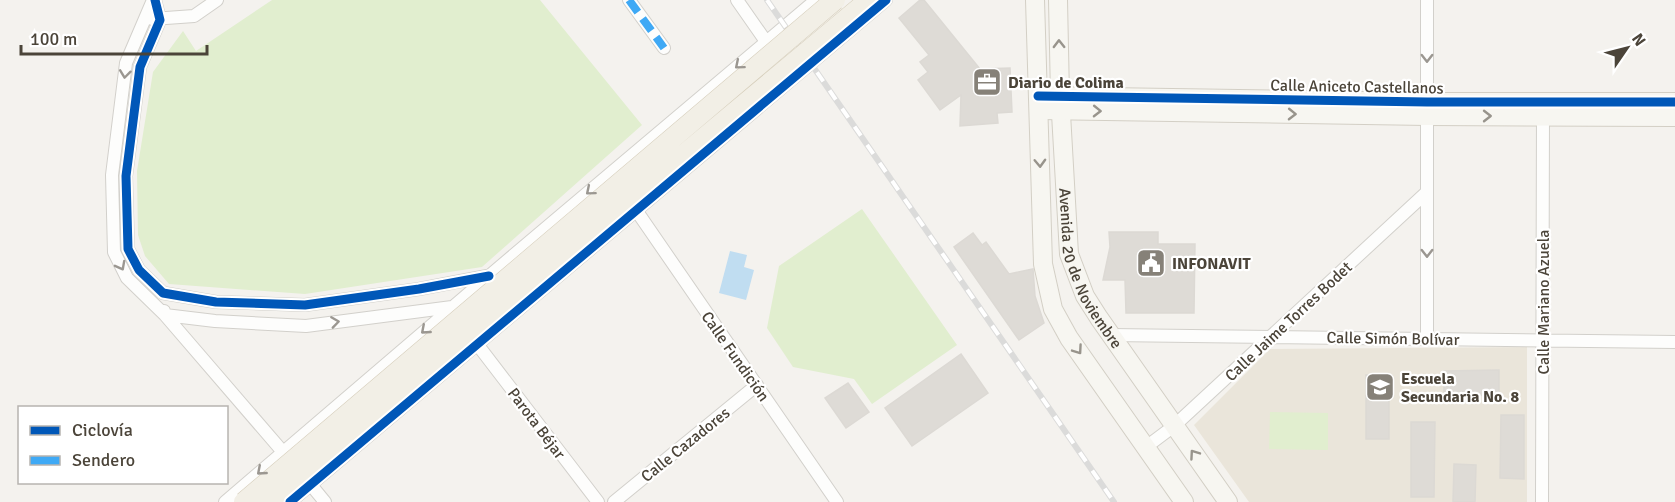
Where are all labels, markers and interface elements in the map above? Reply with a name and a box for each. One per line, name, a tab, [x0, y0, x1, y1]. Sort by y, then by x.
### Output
scale bar	[21, 18, 207, 56]
north arrow	[1597, 18, 1657, 78]
text: 100 m	[30, 28, 77, 50]
text: N	[1627, 30, 1650, 50]
one-way arrow	[1053, 40, 1065, 49]
one-way arrow	[1421, 54, 1433, 63]
one-way arrow	[735, 58, 746, 69]
office icon: Diario de Colima	[971, 66, 1003, 98]
one-way arrow	[119, 69, 131, 78]
place label: Diario de Colima	[1008, 73, 1124, 93]
street label: Calle Aniceto Castellanos	[1270, 75, 1444, 99]
one-way arrow	[1093, 105, 1102, 117]
one-way arrow	[1287, 108, 1296, 120]
one-way arrow	[1482, 110, 1491, 122]
one-way arrow	[1034, 159, 1047, 168]
one-way arrow	[586, 183, 597, 194]
street label: Avenida 20 de Noviembre	[1054, 187, 1126, 353]
street label: Calle Mariano Azuela	[1534, 230, 1554, 374]
public building icon: INFONAVIT	[1135, 247, 1167, 279]
one-way arrow	[1421, 249, 1433, 258]
place label: INFONAVIT	[1172, 254, 1252, 274]
street label: Calle Jaime Torres Bodet	[1221, 257, 1357, 386]
one-way arrow	[114, 260, 125, 270]
street label: Calle Fundición	[697, 308, 774, 406]
one-way arrow	[331, 316, 340, 328]
one-way arrow	[421, 323, 432, 334]
street label: Calle Simón Bolívar	[1326, 328, 1460, 350]
one-way arrow	[1071, 344, 1082, 355]
place label: Escuela Secundaria No. 8	[1401, 369, 1519, 407]
school or university icon: Escuela Secundaria No. 8	[1364, 371, 1396, 403]
street label: Parota Béjar	[503, 384, 570, 463]
street label: Calle Cazadores	[637, 403, 734, 487]
legend	[18, 406, 228, 484]
text: Ciclovía	[72, 419, 133, 441]
text: Sendero	[72, 449, 135, 471]
one-way arrow	[1190, 450, 1201, 461]
one-way arrow	[257, 464, 268, 475]

